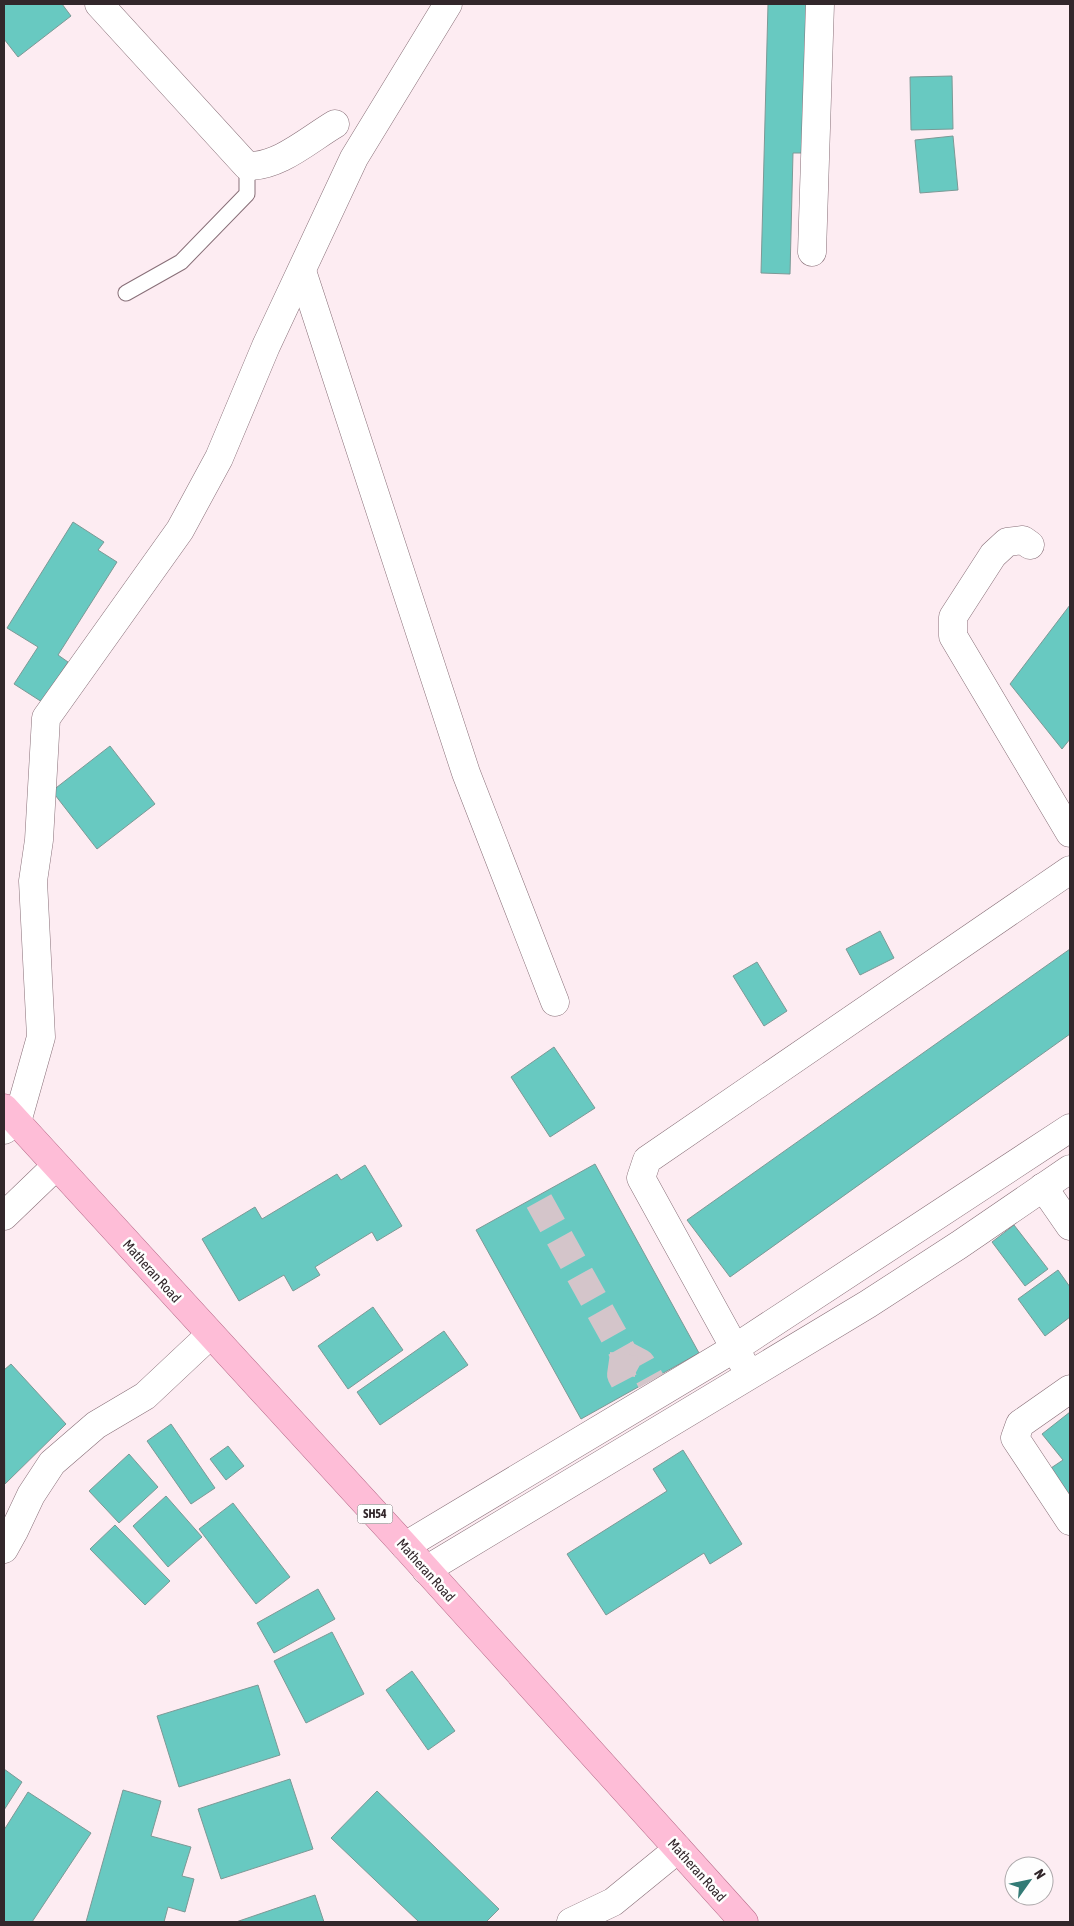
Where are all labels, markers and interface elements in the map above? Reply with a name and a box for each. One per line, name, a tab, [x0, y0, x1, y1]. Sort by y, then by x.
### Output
street label: Matheran Road	[120, 1236, 184, 1306]
road number: SH54	[358, 1505, 392, 1524]
street label: Matheran Road	[394, 1535, 458, 1605]
street label: Matheran Road	[665, 1835, 729, 1905]
north arrow	[1004, 1856, 1054, 1906]
text: N	[1031, 1866, 1049, 1882]

